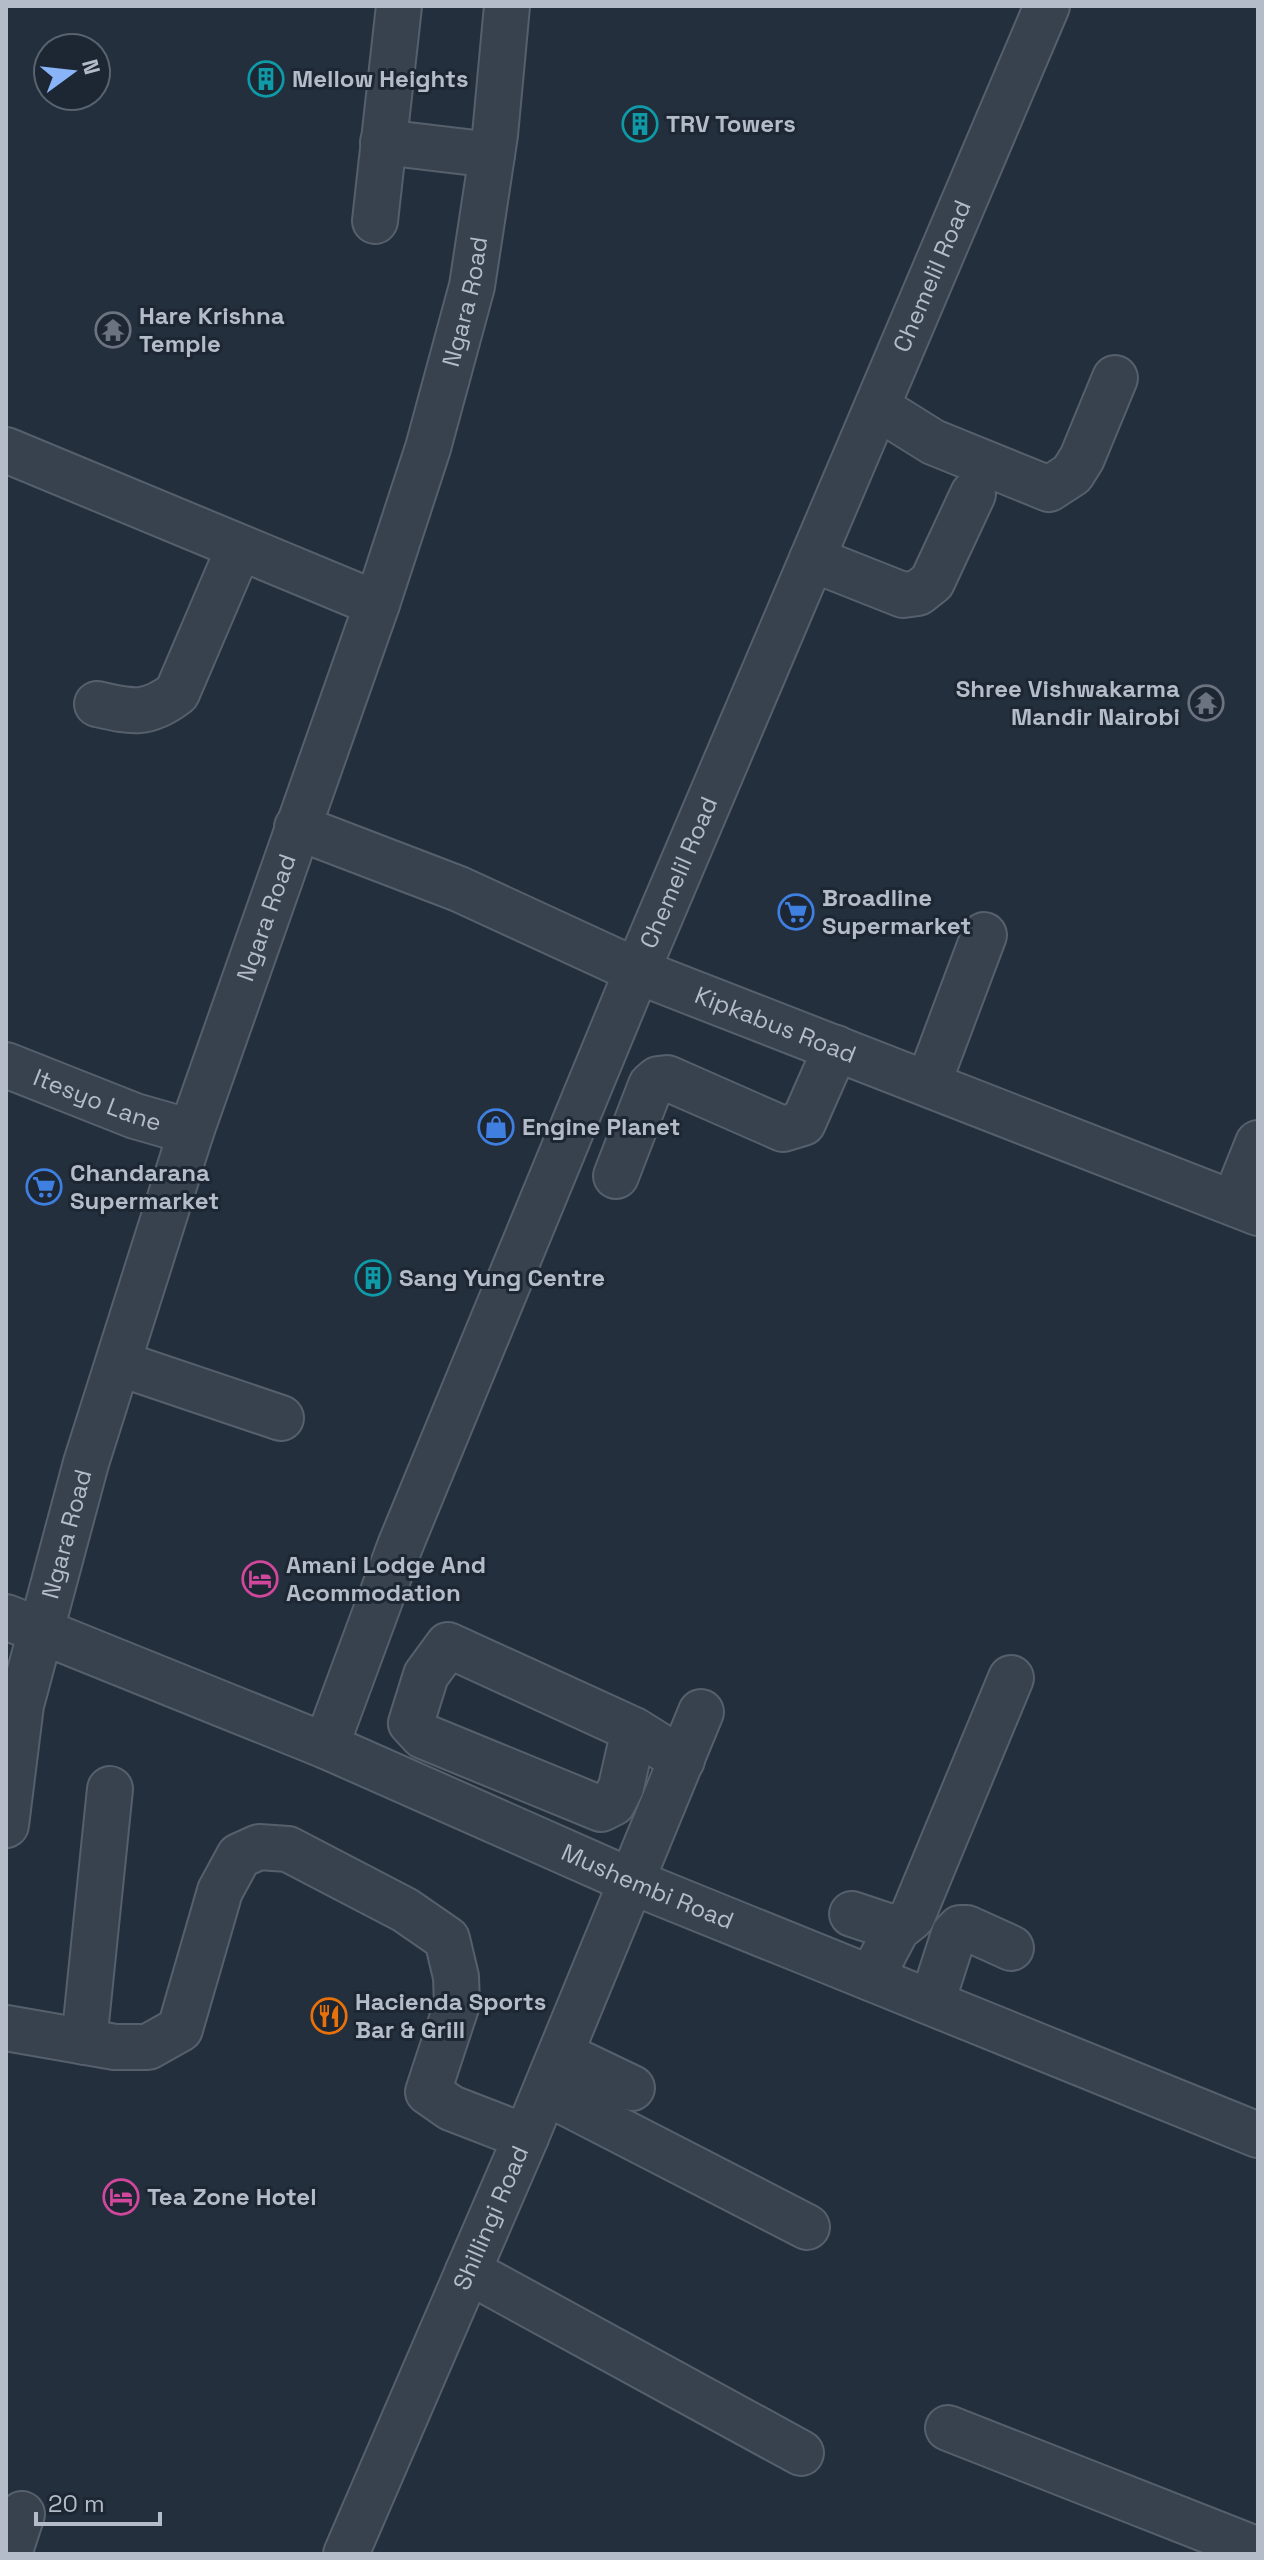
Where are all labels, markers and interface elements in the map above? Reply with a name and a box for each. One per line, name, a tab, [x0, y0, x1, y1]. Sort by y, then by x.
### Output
north arrow	[32, 32, 112, 112]
text: N	[76, 56, 107, 78]
building icon: Mellow Heights	[247, 60, 285, 98]
place label: Mellow Heights	[292, 63, 469, 94]
building icon: TRV Towers	[621, 105, 659, 143]
place label: TRV Towers	[666, 108, 796, 139]
street label: Chemelil Road	[886, 195, 978, 357]
street label: Ngara Road	[435, 234, 494, 370]
place label: Hare Krishna Temple	[139, 300, 285, 359]
temple icon: Hare Krishna Temple	[94, 311, 132, 349]
place label: Shree Vishwakarma Mandir Nairobi	[956, 673, 1180, 732]
temple icon: Shree Vishwakarma Mandir Nairobi	[1187, 684, 1225, 722]
street label: Chemelil Road	[632, 792, 724, 953]
street label: Ngara Road	[229, 850, 303, 985]
place label: Broadline Supermarket	[822, 882, 971, 941]
supermarket icon: Broadline Supermarket	[777, 893, 815, 931]
street label: Kipkabus Road	[691, 979, 861, 1070]
street label: Itesyo Lane	[29, 1061, 165, 1138]
shop icon: Engine Planet	[477, 1108, 515, 1146]
place label: Engine Planet	[522, 1111, 680, 1142]
place label: Chandarana Supermarket	[70, 1157, 219, 1216]
supermarket icon: Chandarana Supermarket	[25, 1168, 63, 1206]
building icon: Sang Yung Centre	[354, 1259, 392, 1297]
place label: Sang Yung Centre	[399, 1262, 605, 1293]
street label: Ngara Road	[34, 1466, 99, 1602]
place label: Amani Lodge And Acommodation	[286, 1549, 486, 1608]
hotel icon: Amani Lodge And Acommodation	[241, 1560, 279, 1598]
street label: Mushembi Road	[557, 1836, 738, 1936]
place label: Hacienda Sports Bar & Grill	[355, 1986, 546, 2045]
restaurant icon: Hacienda Sports Bar & Grill	[310, 1997, 348, 2035]
street label: Shillingi Road	[446, 2141, 535, 2295]
hotel icon: Tea Zone Hotel	[102, 2178, 140, 2216]
place label: Tea Zone Hotel	[147, 2181, 317, 2212]
scale bar	[36, 2476, 160, 2526]
text: 20 m	[48, 2488, 105, 2519]

